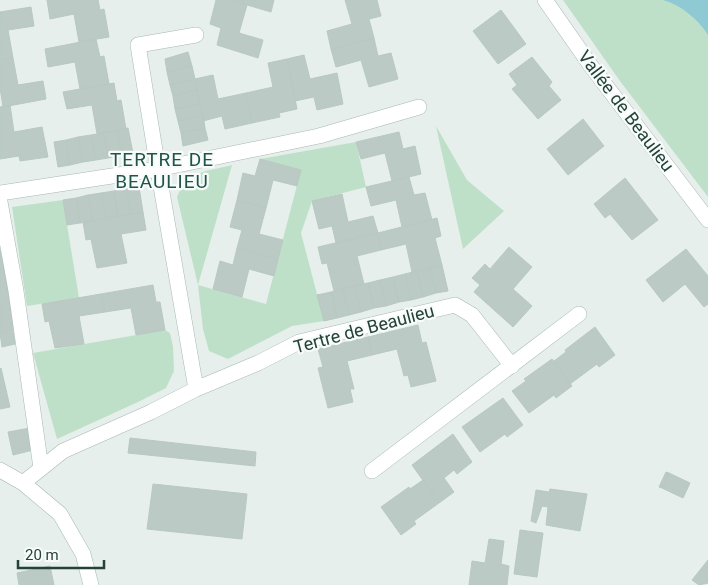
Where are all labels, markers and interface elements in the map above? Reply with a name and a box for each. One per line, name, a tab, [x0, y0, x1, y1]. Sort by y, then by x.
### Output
street label: Vallée de Beaulieu	[574, 46, 679, 175]
district label: TERTRE DE BEAULIEU	[110, 148, 214, 193]
street label: Tertre de Beaulieu	[291, 300, 436, 357]
scale bar	[18, 538, 104, 570]
text: 20 m	[25, 546, 59, 564]

